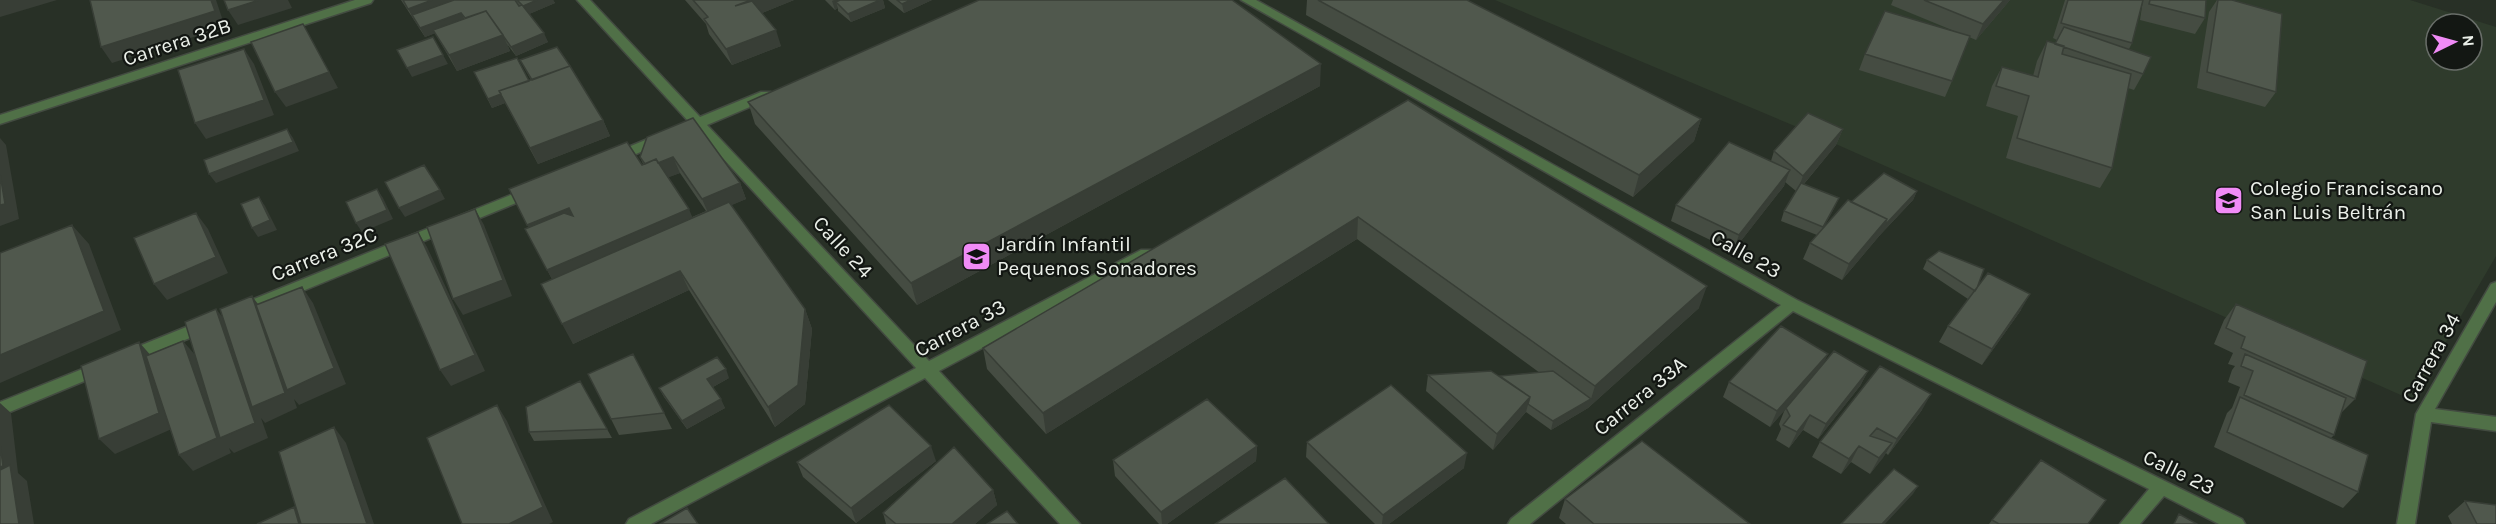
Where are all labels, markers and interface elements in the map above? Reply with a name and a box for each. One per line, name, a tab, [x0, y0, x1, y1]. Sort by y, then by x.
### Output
north arrow	[2424, 12, 2484, 72]
street label: Carrera 32B	[120, 13, 234, 71]
text: N	[2458, 34, 2478, 47]
place label: Colegio Franciscano San Luis Beltrán	[2250, 176, 2443, 224]
school or university icon: Colegio Franciscano San Luis Beltrán	[2213, 184, 2245, 216]
street label: Calle 24	[808, 211, 878, 283]
street label: Carrera 32C	[268, 222, 380, 286]
street label: Calle 23	[1707, 225, 1785, 283]
place label: Jardín Infantil Pequenos Sonadores	[997, 232, 1197, 280]
school or university icon: Jardín Infantil Pequenos Sonadores	[960, 240, 992, 272]
street label: Carrera 33	[911, 294, 1009, 362]
street label: Carrera 34	[2397, 309, 2466, 407]
street label: Carrera 33A	[1589, 352, 1691, 440]
street label: Calle 23	[2139, 444, 2219, 500]

